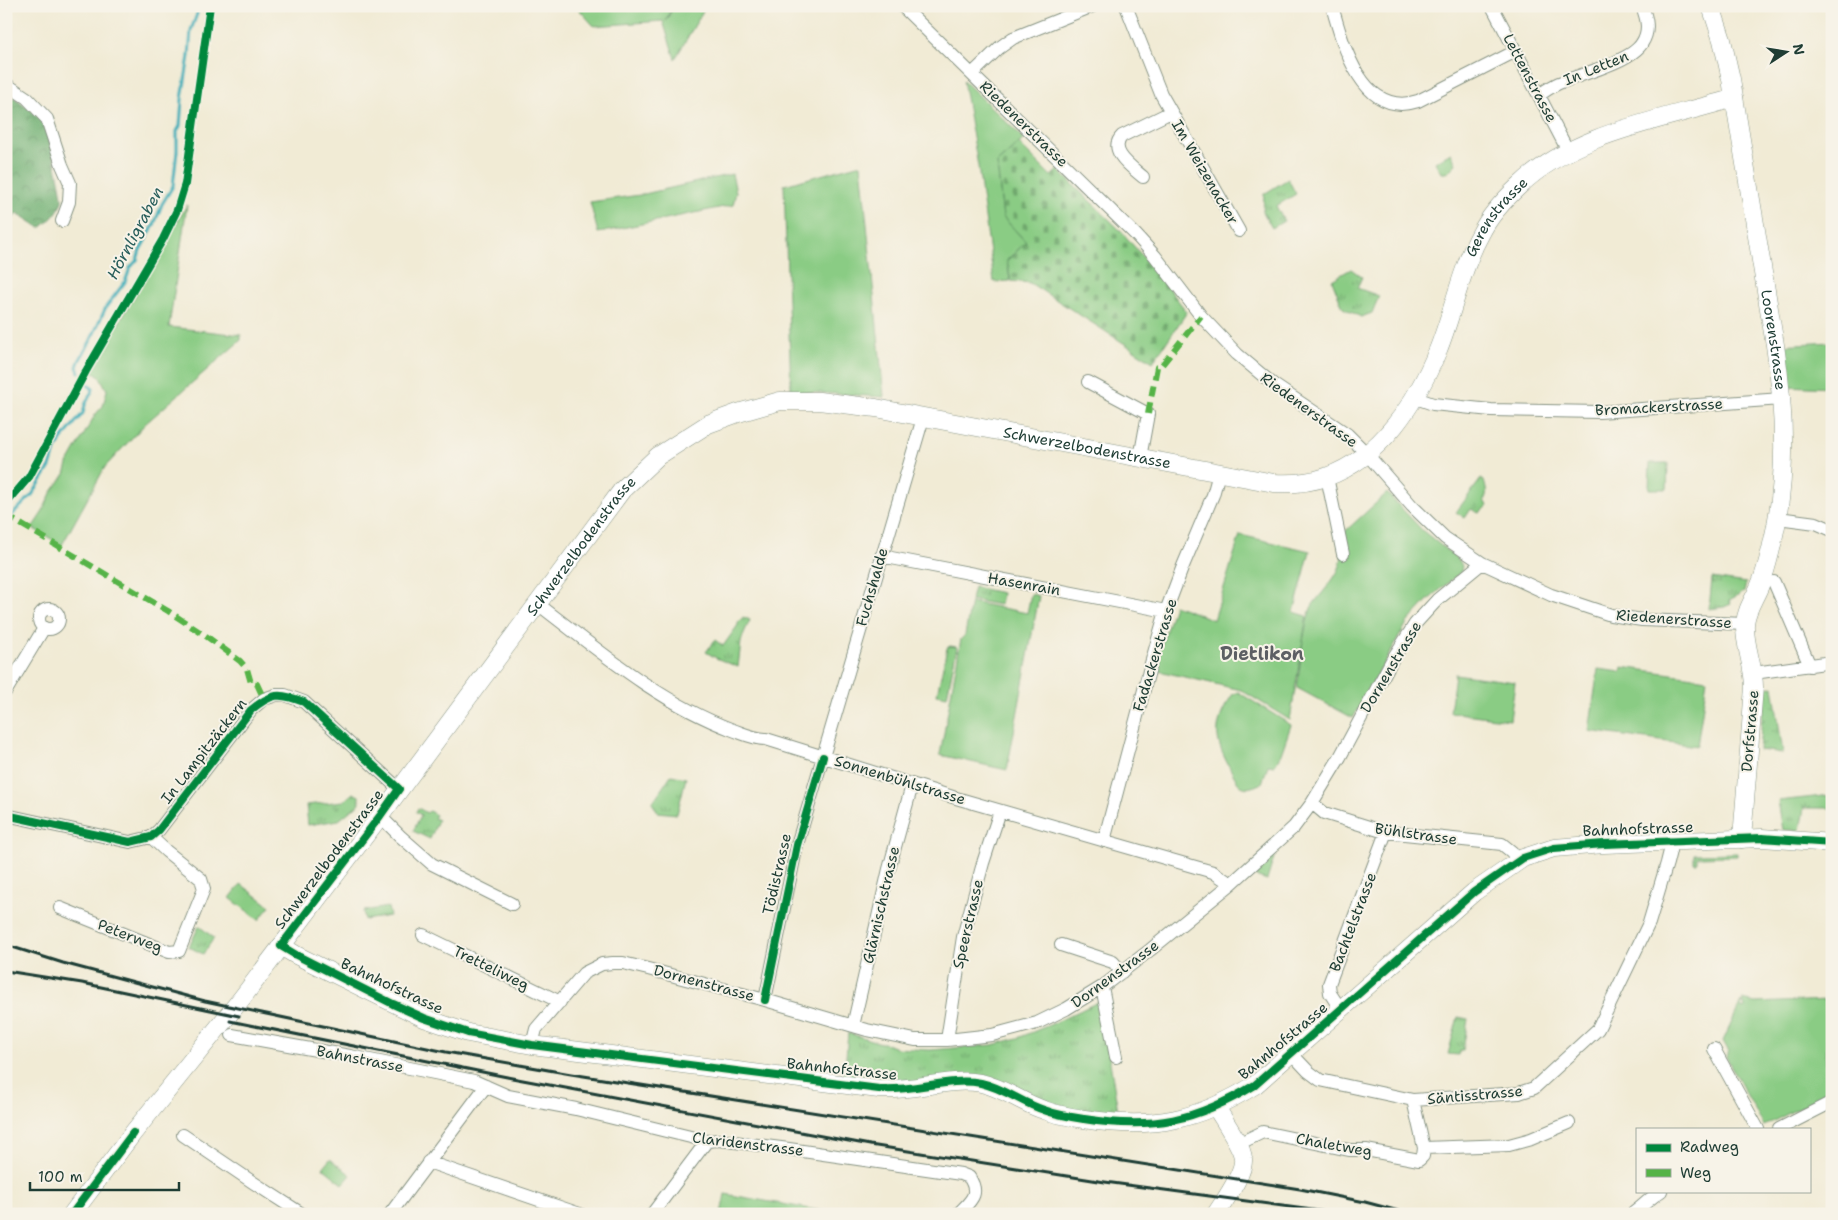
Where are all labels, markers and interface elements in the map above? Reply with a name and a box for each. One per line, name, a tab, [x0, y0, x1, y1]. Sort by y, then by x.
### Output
north arrow	[1760, 28, 1810, 78]
street label: Lettenstrasse	[1498, 30, 1562, 126]
text: N	[1789, 42, 1809, 57]
street label: In Letten	[1561, 46, 1631, 90]
street label: Riedenerstrasse	[975, 77, 1073, 171]
street label: Im Weizenacker	[1167, 116, 1243, 228]
street label: Gerenstrasse	[1461, 173, 1532, 260]
water label: Hörnligraben	[102, 183, 168, 283]
street label: Loorenstrasse	[1756, 288, 1790, 391]
street label: Riedenerstrasse	[1256, 368, 1362, 452]
street label: Bromackerstrasse	[1595, 394, 1723, 420]
street label: Schwerzelbodenstrasse	[1002, 422, 1173, 473]
street label: Schwerzelbodenstrasse	[522, 472, 640, 620]
street label: Fuchshalde	[851, 545, 893, 629]
street label: Hasenrain	[986, 568, 1062, 600]
street label: Fadackerstrasse	[1128, 596, 1182, 714]
street label: Riedenerstrasse	[1616, 605, 1732, 633]
street label: Dornenstrasse	[1356, 617, 1426, 717]
district label: Dietlikon	[1220, 642, 1304, 666]
street label: Dorfstrasse	[1736, 689, 1764, 773]
street label: In Lampitzäckern	[157, 694, 251, 808]
street label: Sonnenbühlstrasse	[832, 751, 968, 809]
street label: Schwerzelbodenstrasse	[270, 785, 388, 933]
street label: Bahnhofstrasse	[1582, 817, 1694, 841]
street label: Bühlstrasse	[1374, 818, 1458, 850]
street label: Tödistrasse	[758, 831, 796, 917]
street label: Glärnischstrasse	[858, 844, 904, 966]
street label: Bachtelstrasse	[1325, 869, 1381, 975]
street label: Speerstrasse	[948, 877, 988, 971]
street label: Peterweg	[95, 914, 165, 958]
street label: Dornenstrasse	[1067, 935, 1163, 1013]
street label: Tretteliweg	[450, 941, 532, 995]
street label: Bahnhofstrasse	[337, 953, 447, 1019]
street label: Dornenstrasse	[651, 960, 757, 1006]
street label: Bahnhofstrasse	[1234, 998, 1332, 1084]
street label: Bahnstrasse	[315, 1041, 405, 1077]
street label: Bahnhofstrasse	[786, 1053, 898, 1085]
street label: Säntisstrasse	[1426, 1081, 1524, 1109]
street label: Claridenstrasse	[691, 1127, 805, 1161]
street label: Chaletweg	[1294, 1128, 1374, 1162]
legend	[1636, 1128, 1810, 1192]
text: Radweg	[1680, 1137, 1739, 1157]
scale bar	[30, 1160, 179, 1192]
text: Weg	[1680, 1163, 1711, 1183]
text: 100 m	[38, 1167, 83, 1187]

